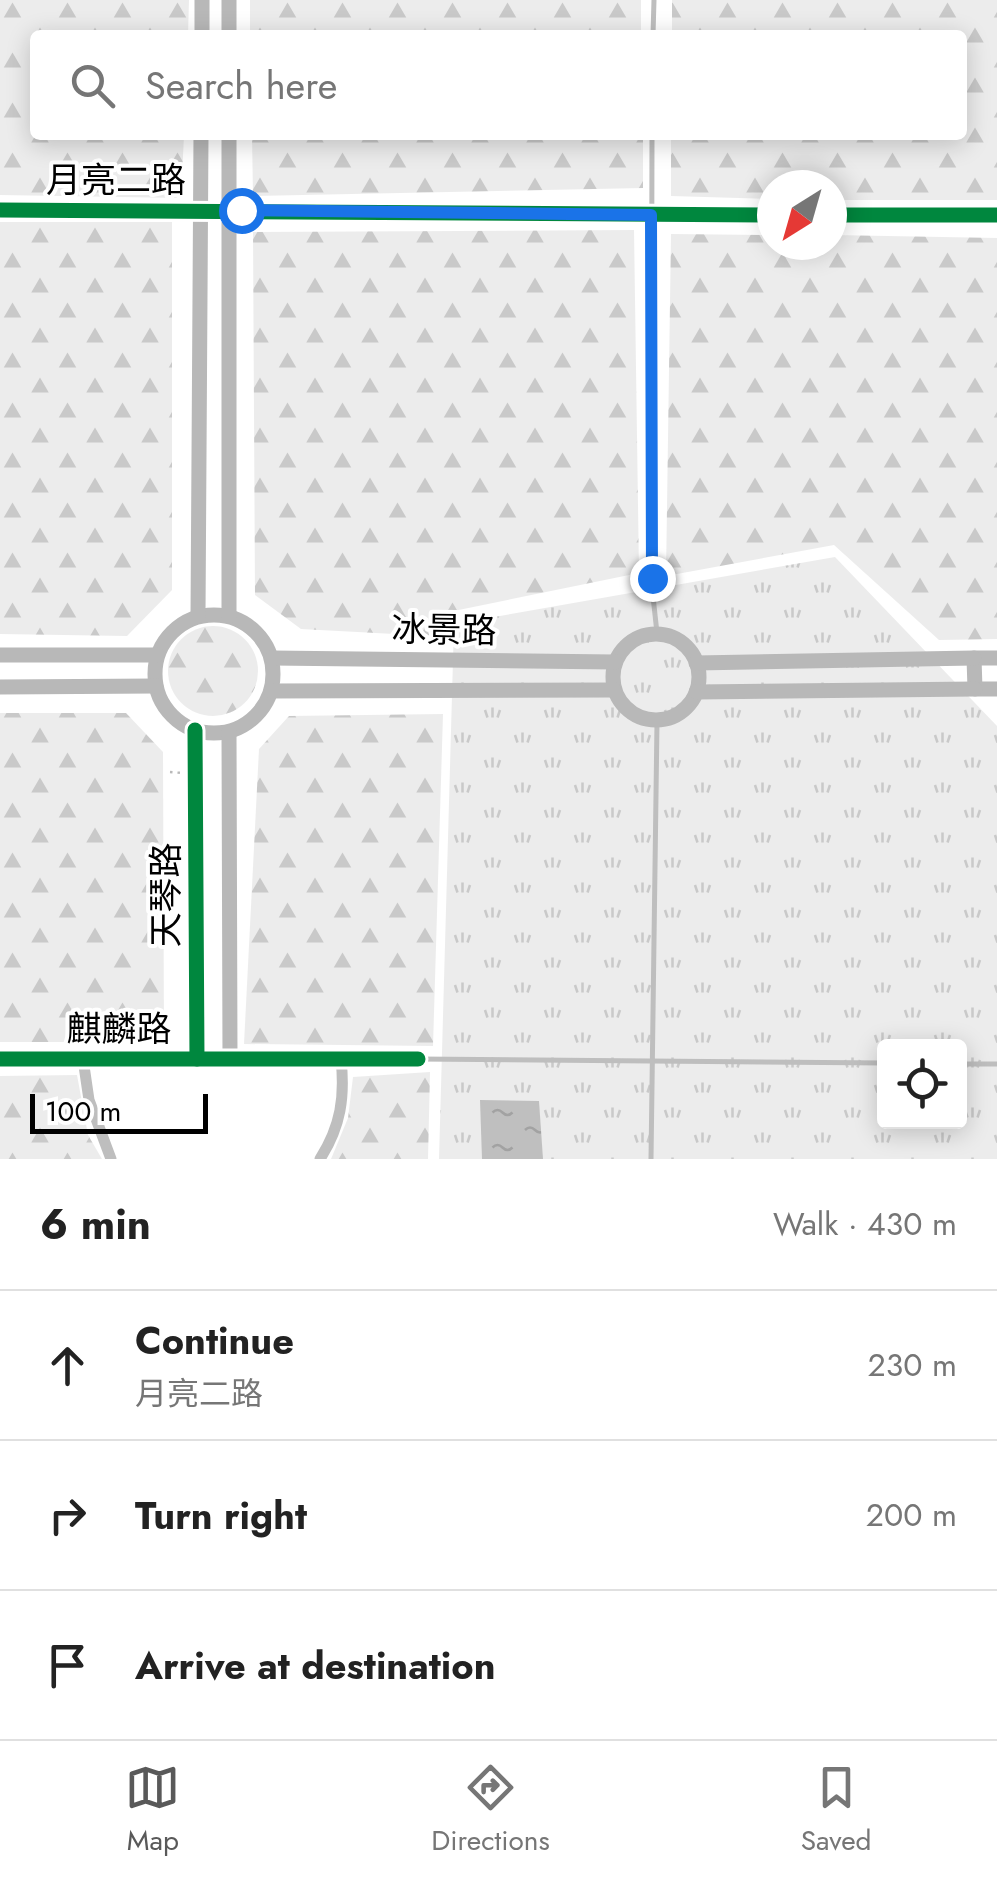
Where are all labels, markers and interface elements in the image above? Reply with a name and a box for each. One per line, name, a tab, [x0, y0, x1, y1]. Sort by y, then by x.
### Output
search box	[30, 30, 967, 140]
icon: search	[65, 58, 120, 113]
text: Search here	[145, 58, 337, 113]
street label: 月亮二路	[46, 155, 186, 205]
north arrow	[757, 170, 847, 260]
route start	[219, 188, 265, 234]
route end	[630, 556, 676, 602]
street label: 冰景路	[391, 604, 497, 656]
street label: 天琴路	[141, 842, 191, 948]
street label: 麒麟路	[66, 1004, 172, 1054]
map controls	[877, 1039, 967, 1129]
button: locate	[877, 1039, 967, 1129]
scale bar	[30, 1089, 208, 1134]
text: 100 m	[45, 1091, 121, 1132]
text: 6 min	[40, 1194, 151, 1255]
text: Walk · 430 m	[773, 1201, 957, 1247]
text: Continue	[135, 1313, 294, 1368]
icon: ahead	[40, 1338, 95, 1393]
text: 230 m	[868, 1342, 957, 1388]
text: 月亮二路	[135, 1371, 263, 1417]
icon: right	[40, 1488, 95, 1543]
text: Turn right	[135, 1488, 307, 1543]
text: 200 m	[866, 1492, 957, 1538]
icon: arrive	[40, 1638, 95, 1693]
text: Arrive at destination	[135, 1638, 496, 1693]
tab: Map	[125, 1760, 180, 1861]
tab: Directions	[431, 1760, 550, 1861]
tab: Saved	[801, 1760, 872, 1861]

